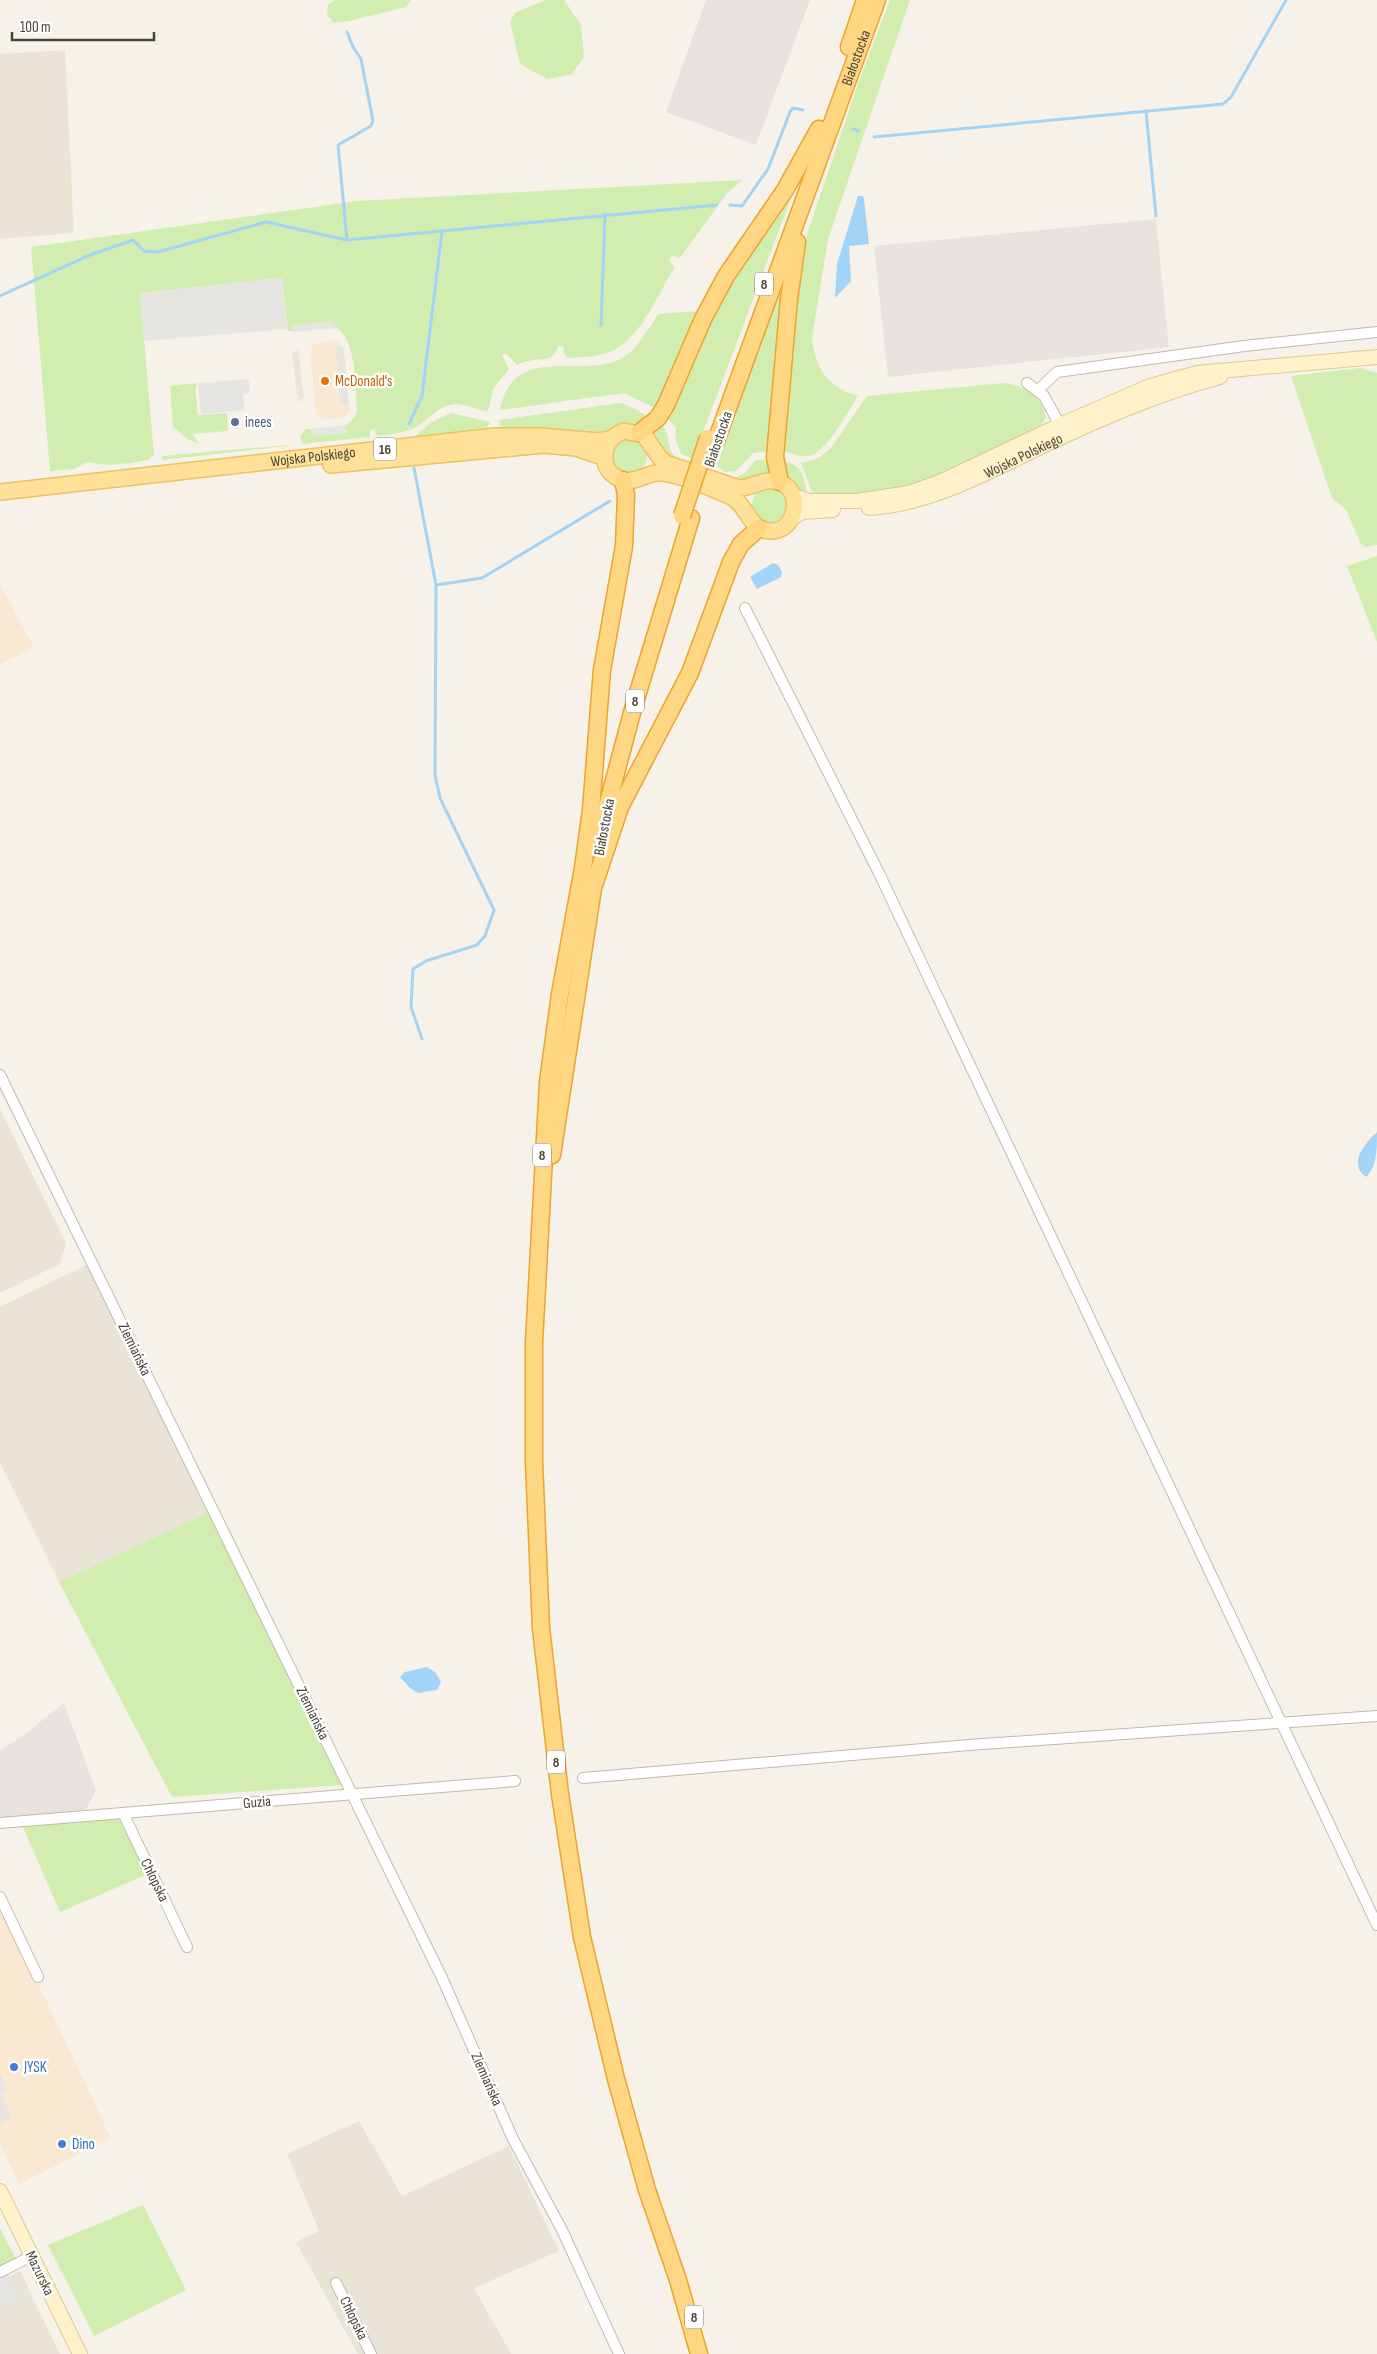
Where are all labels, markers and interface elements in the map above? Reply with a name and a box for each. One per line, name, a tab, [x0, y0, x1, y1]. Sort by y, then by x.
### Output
scale bar	[12, 10, 155, 42]
text: 100 m	[20, 18, 51, 37]
street label: Białostocka	[838, 27, 875, 88]
road number: 8	[755, 272, 773, 296]
place label: McDonald's	[335, 372, 393, 391]
marker: McDonald's	[319, 375, 331, 387]
street label: Białostocka	[700, 409, 737, 470]
place label: inees	[245, 413, 272, 432]
marker: inees	[229, 416, 241, 428]
street label: Wojska Polskiego	[981, 429, 1066, 483]
road number: 16	[374, 438, 396, 460]
street label: Wojska Polskiego	[270, 443, 356, 471]
road number: 8	[626, 689, 644, 712]
street label: Białostocka	[590, 797, 619, 857]
road number: 8	[533, 1144, 551, 1166]
street label: Ziemiańska	[114, 1320, 156, 1379]
street label: Ziemiańska	[292, 1684, 334, 1743]
road number: 8	[547, 1750, 565, 1774]
street label: Guzia	[242, 1792, 272, 1813]
street label: Chłopska	[136, 1855, 173, 1905]
street label: Ziemiańska	[466, 2050, 507, 2109]
place label: JYSK	[23, 2058, 47, 2077]
marker: JYSK	[8, 2061, 20, 2073]
place label: Dino	[72, 2135, 95, 2154]
marker: Dino	[56, 2138, 68, 2150]
street label: Mazurska	[21, 2248, 59, 2299]
street label: Chłopska	[335, 2293, 372, 2343]
road number: 8	[685, 2306, 703, 2328]

